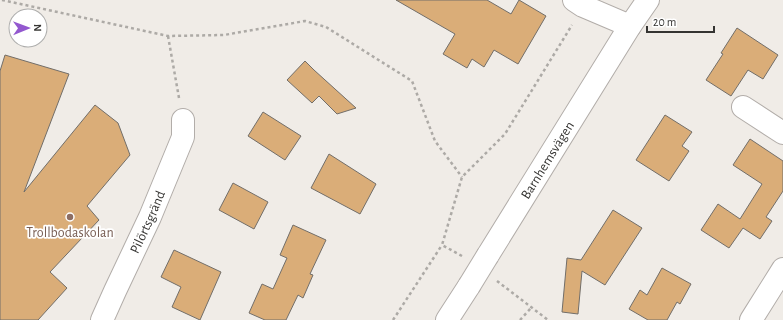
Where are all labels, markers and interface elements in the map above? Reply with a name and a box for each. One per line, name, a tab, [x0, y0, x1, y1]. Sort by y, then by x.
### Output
north arrow	[8, 8, 48, 48]
scale bar	[647, 8, 714, 34]
text: 20 m	[653, 16, 676, 28]
text: N	[32, 24, 43, 32]
street label: Barnhemsvägen	[519, 119, 577, 202]
street label: Pilörtsgränd	[128, 189, 168, 256]
marker: Trollbodaskolan	[65, 212, 75, 222]
place label: Trollbodaskolan	[26, 226, 114, 240]

